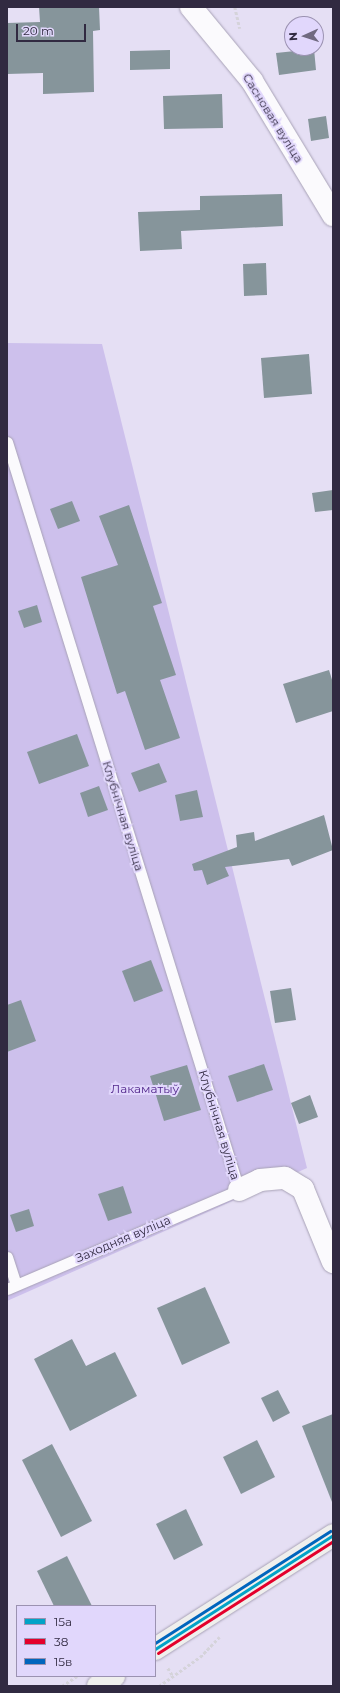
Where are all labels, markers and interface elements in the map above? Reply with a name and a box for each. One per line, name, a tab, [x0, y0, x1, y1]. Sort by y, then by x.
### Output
scale bar	[18, 16, 88, 42]
north arrow	[284, 16, 324, 56]
text: 20 m	[23, 23, 54, 38]
text: N	[286, 32, 300, 41]
street label: Сасновая вуліца	[240, 71, 306, 165]
street label: Клубнічная вуліца	[99, 759, 147, 873]
street label: Клубнічная вуліца	[195, 1068, 243, 1182]
park label: Лакаматыў	[111, 1082, 179, 1096]
street label: Заходняя вуліца	[73, 1213, 173, 1265]
legend	[16, 1605, 156, 1677]
text: 15а	[54, 1614, 72, 1629]
text: 38	[54, 1634, 68, 1649]
text: 15в	[54, 1654, 72, 1669]

